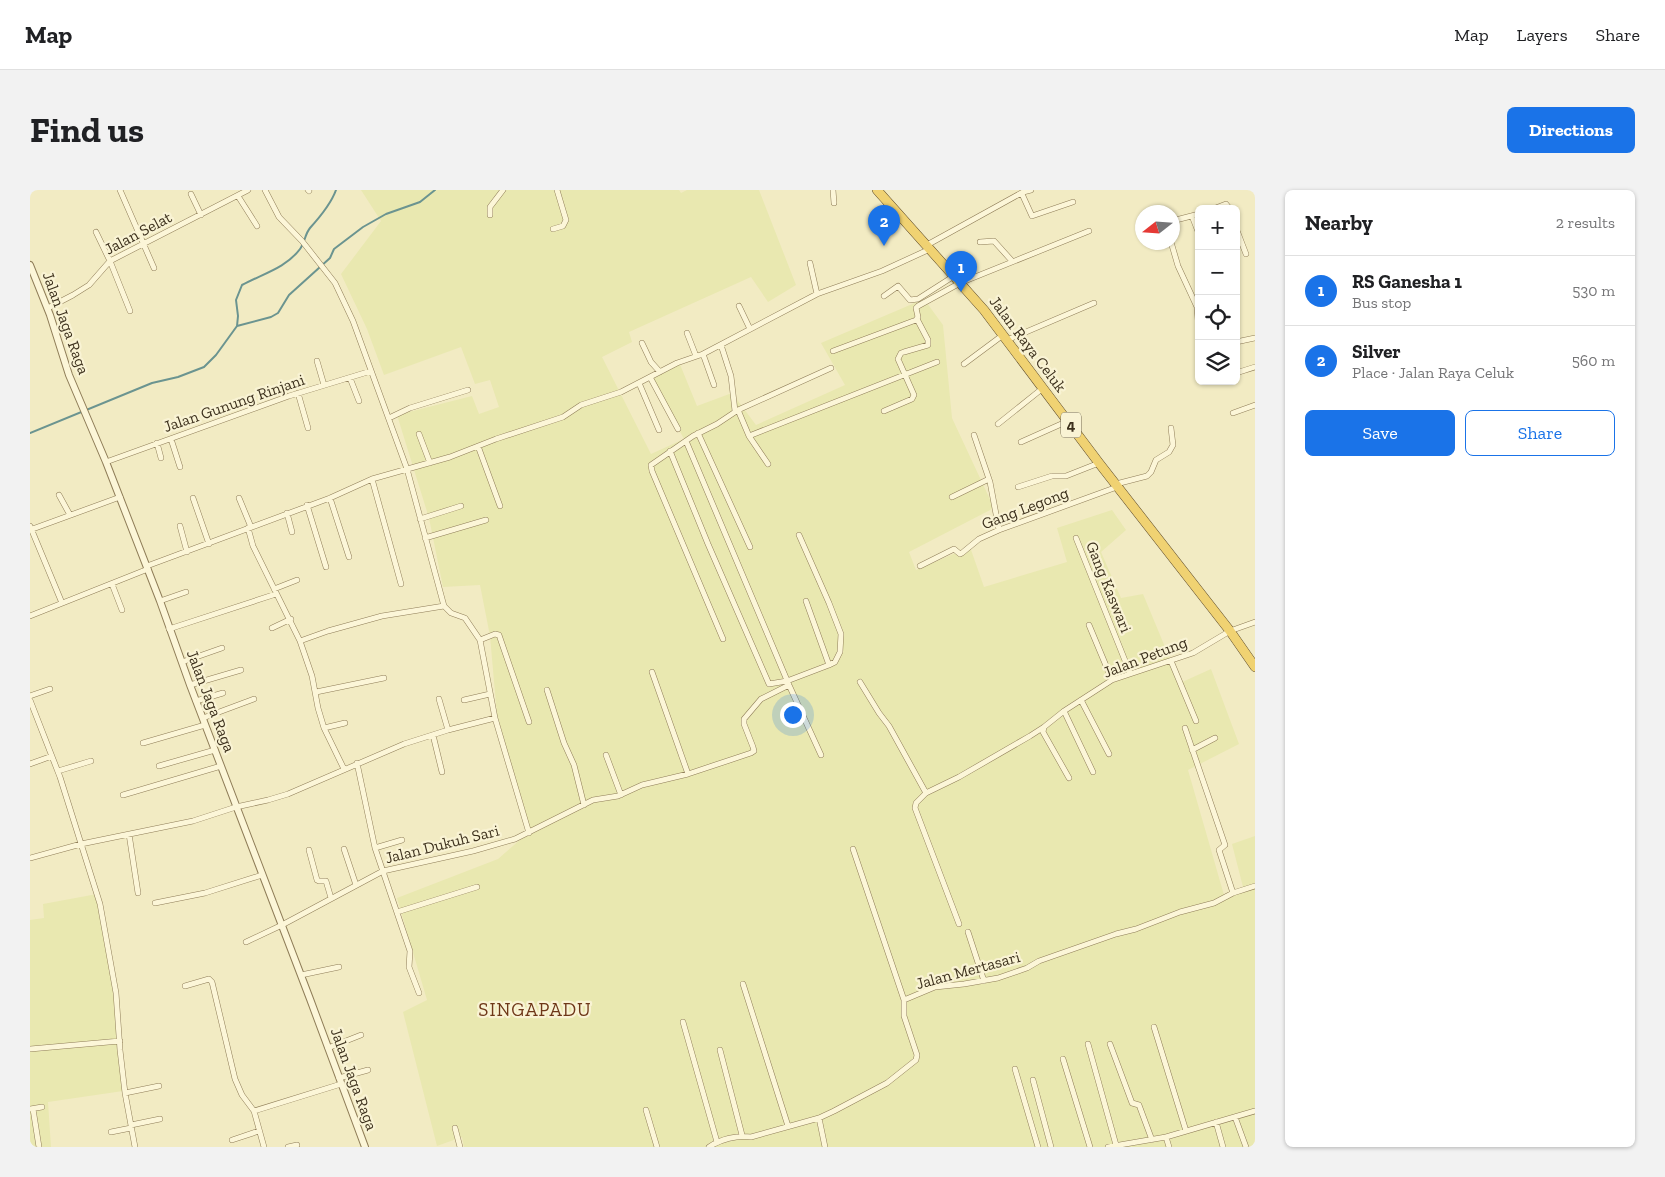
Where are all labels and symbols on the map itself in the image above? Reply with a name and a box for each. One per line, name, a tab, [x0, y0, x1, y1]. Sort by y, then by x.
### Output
pin: 2	[868, 205, 900, 246]
north arrow	[1135, 205, 1180, 250]
street label: Jalan Selat	[101, 207, 175, 259]
pin: 1	[945, 251, 977, 292]
street label: Jalan Jaga Raga	[39, 269, 93, 377]
street label: Jalan Raya Celuk	[986, 292, 1071, 396]
street label: Jalan Gunung Rinjani	[161, 370, 308, 436]
road number: 4	[1061, 412, 1081, 438]
street label: Gang Legong	[979, 483, 1071, 533]
street label: Gang Kaswari	[1082, 539, 1136, 636]
street label: Jalan Petung	[1100, 632, 1190, 682]
street label: Jalan Jaga Raga	[183, 647, 239, 755]
your location	[780, 702, 806, 728]
street label: Jalan Dukuh Sari	[383, 821, 501, 867]
street label: Jalan Mertasari	[914, 947, 1023, 993]
district label: SINGAPADU	[478, 998, 592, 1021]
street label: Jalan Jaga Raga	[327, 1025, 381, 1133]

